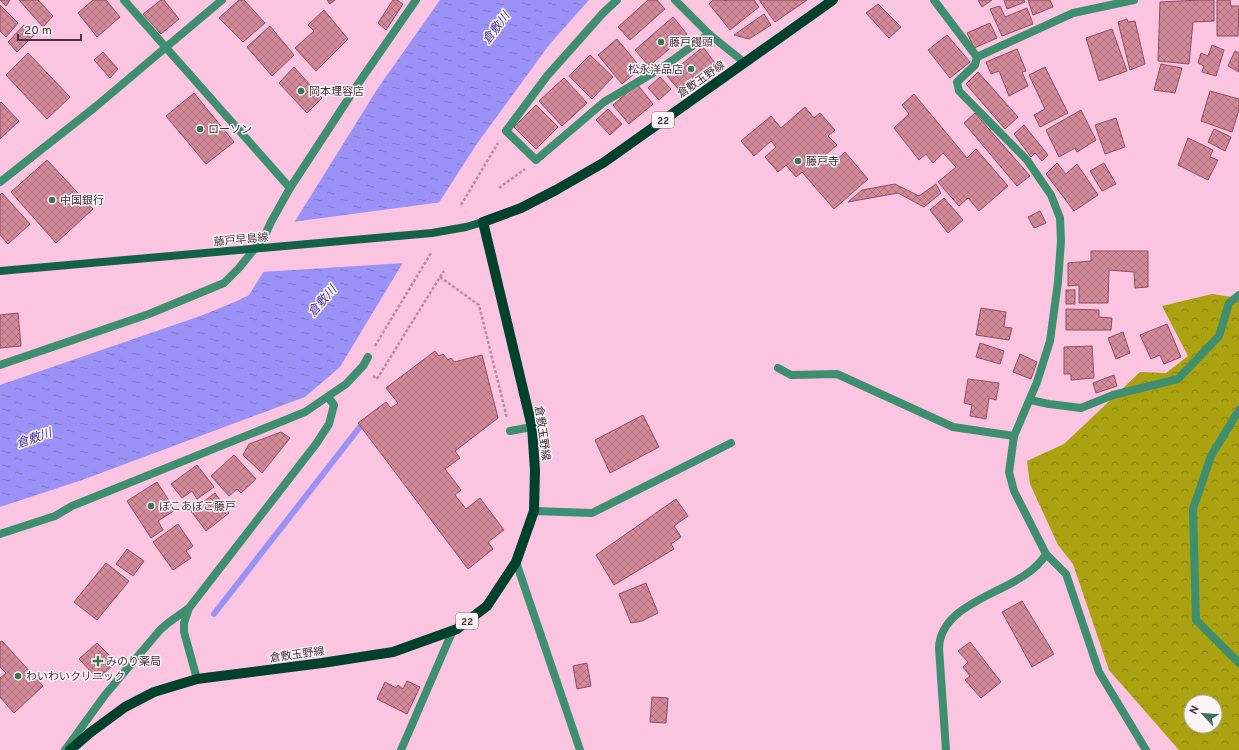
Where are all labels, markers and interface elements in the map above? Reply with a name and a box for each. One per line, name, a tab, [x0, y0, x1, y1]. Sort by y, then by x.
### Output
water label: 倉敷川	[480, 8, 515, 48]
scale bar	[18, 16, 81, 42]
text: 20 m	[24, 23, 52, 39]
place label: 藤戸饅頭	[669, 36, 713, 50]
marker: 藤戸饅頭	[656, 37, 666, 47]
street label: 倉敷玉野線	[675, 58, 728, 101]
place label: 松永洋品店	[628, 63, 683, 77]
marker: 松永洋品店	[686, 64, 696, 74]
place label: 岡本理容店	[309, 85, 364, 99]
marker: 岡本理容店	[296, 86, 306, 96]
road number: 22	[652, 112, 674, 128]
place label: ローソン	[208, 123, 252, 137]
marker: ローソン	[195, 124, 205, 134]
place label: 藤戸寺	[806, 155, 839, 169]
marker: 藤戸寺	[793, 156, 803, 166]
place label: 中国銀行	[60, 194, 104, 208]
marker: 中国銀行	[47, 195, 57, 205]
street label: 藤戸早島線	[213, 231, 269, 249]
water label: 倉敷川	[305, 281, 342, 320]
street label: 倉敷玉野線	[531, 405, 553, 461]
water label: 倉敷川	[15, 425, 56, 452]
place label: ぽこあぽこ藤戸	[159, 500, 236, 514]
marker: ぽこあぽこ藤戸	[146, 501, 156, 511]
road number: 22	[456, 613, 478, 629]
street label: 倉敷玉野線	[269, 644, 325, 666]
place label: みのり薬局	[106, 655, 161, 669]
marker: みのり薬局	[93, 656, 103, 666]
place label: わいわいクリニック	[26, 670, 125, 684]
marker: わいわいクリニック	[13, 671, 23, 681]
north arrow	[1183, 694, 1223, 734]
text: N	[1187, 703, 1203, 717]

